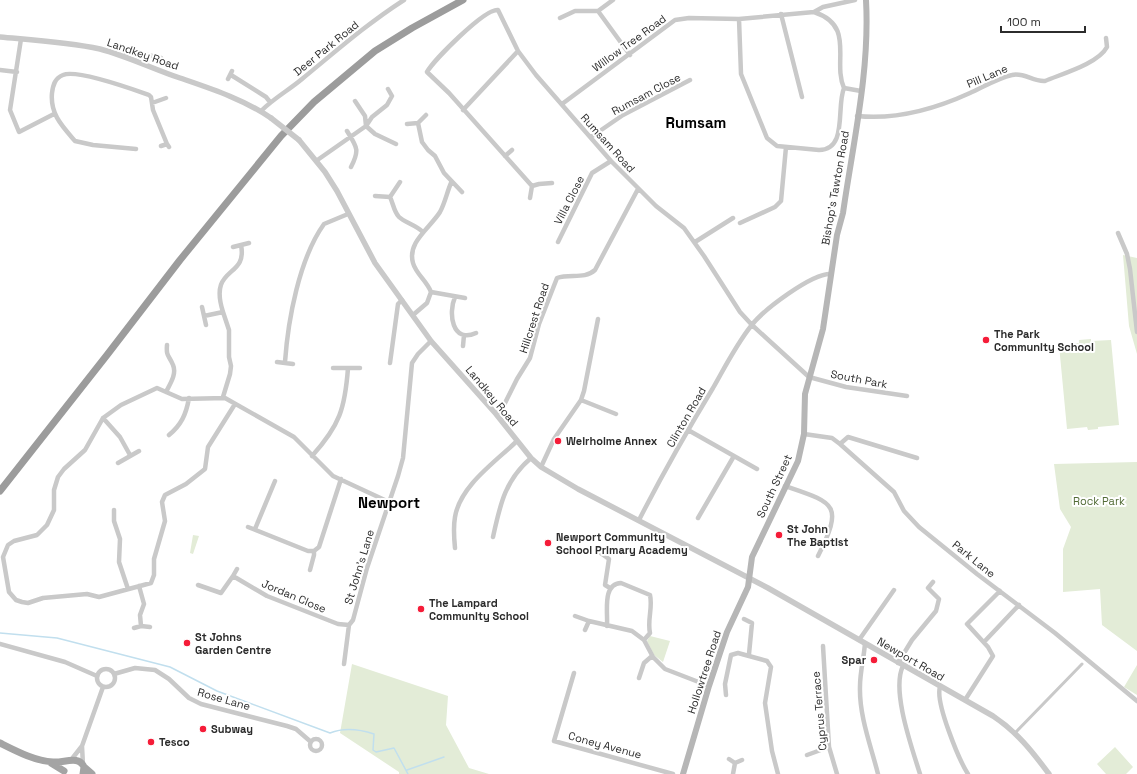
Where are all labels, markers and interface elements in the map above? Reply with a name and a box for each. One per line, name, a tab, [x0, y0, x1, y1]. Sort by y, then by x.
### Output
scale bar	[1001, 8, 1085, 34]
street label: Willow Tree Road	[589, 11, 669, 75]
text: 100 m	[1007, 14, 1041, 30]
street label: Deer Park Road	[291, 17, 361, 79]
street label: Landkey Road	[105, 35, 181, 73]
street label: Pill Lane	[964, 61, 1010, 91]
street label: Rumsam Close	[609, 70, 683, 118]
street label: Rumsam Road	[578, 111, 638, 175]
district label: Rumsam	[666, 113, 726, 132]
street label: Bishop's Tawton Road	[818, 130, 852, 246]
street label: Villa Close	[551, 173, 587, 227]
street label: Hillcrest Road	[516, 281, 552, 355]
place label: The Park Community School	[994, 327, 1094, 354]
marker: The Park Community School	[981, 335, 991, 345]
street label: Landkey Road	[463, 363, 521, 429]
street label: South Park	[829, 367, 889, 391]
street label: Clinton Road	[663, 384, 709, 450]
place label: Weirholme Annex	[566, 434, 658, 448]
marker: Weirholme Annex	[553, 436, 563, 446]
street label: South Street	[753, 452, 795, 520]
district label: Newport	[358, 493, 420, 512]
park label: Rock Park	[1073, 494, 1125, 508]
place label: St John The Baptist	[787, 522, 849, 549]
street label: St John's Lane	[341, 528, 377, 606]
place label: Newport Community School Primary Academy	[556, 530, 688, 557]
marker: St John The Baptist	[774, 530, 784, 540]
street label: Park Lane	[950, 537, 998, 581]
marker: Newport Community School Primary Academy	[543, 538, 553, 548]
street label: Jordan Close	[260, 576, 328, 616]
place label: The Lampard Community School	[429, 596, 529, 623]
marker: The Lampard Community School	[416, 604, 426, 614]
street label: Hollowtree Road	[684, 629, 724, 715]
place label: St Johns Garden Centre	[195, 630, 271, 657]
street label: Newport Road	[875, 634, 947, 684]
marker: St Johns Garden Centre	[182, 638, 192, 648]
place label: Spar	[842, 653, 867, 667]
marker: Spar	[869, 655, 879, 665]
street label: Cyprus Terrace	[809, 671, 829, 751]
street label: Rose Lane	[196, 685, 252, 713]
place label: Subway	[211, 722, 253, 736]
marker: Subway	[198, 724, 208, 734]
street label: Coney Avenue	[567, 728, 643, 762]
place label: Tesco	[159, 735, 190, 749]
marker: Tesco	[146, 737, 156, 747]

